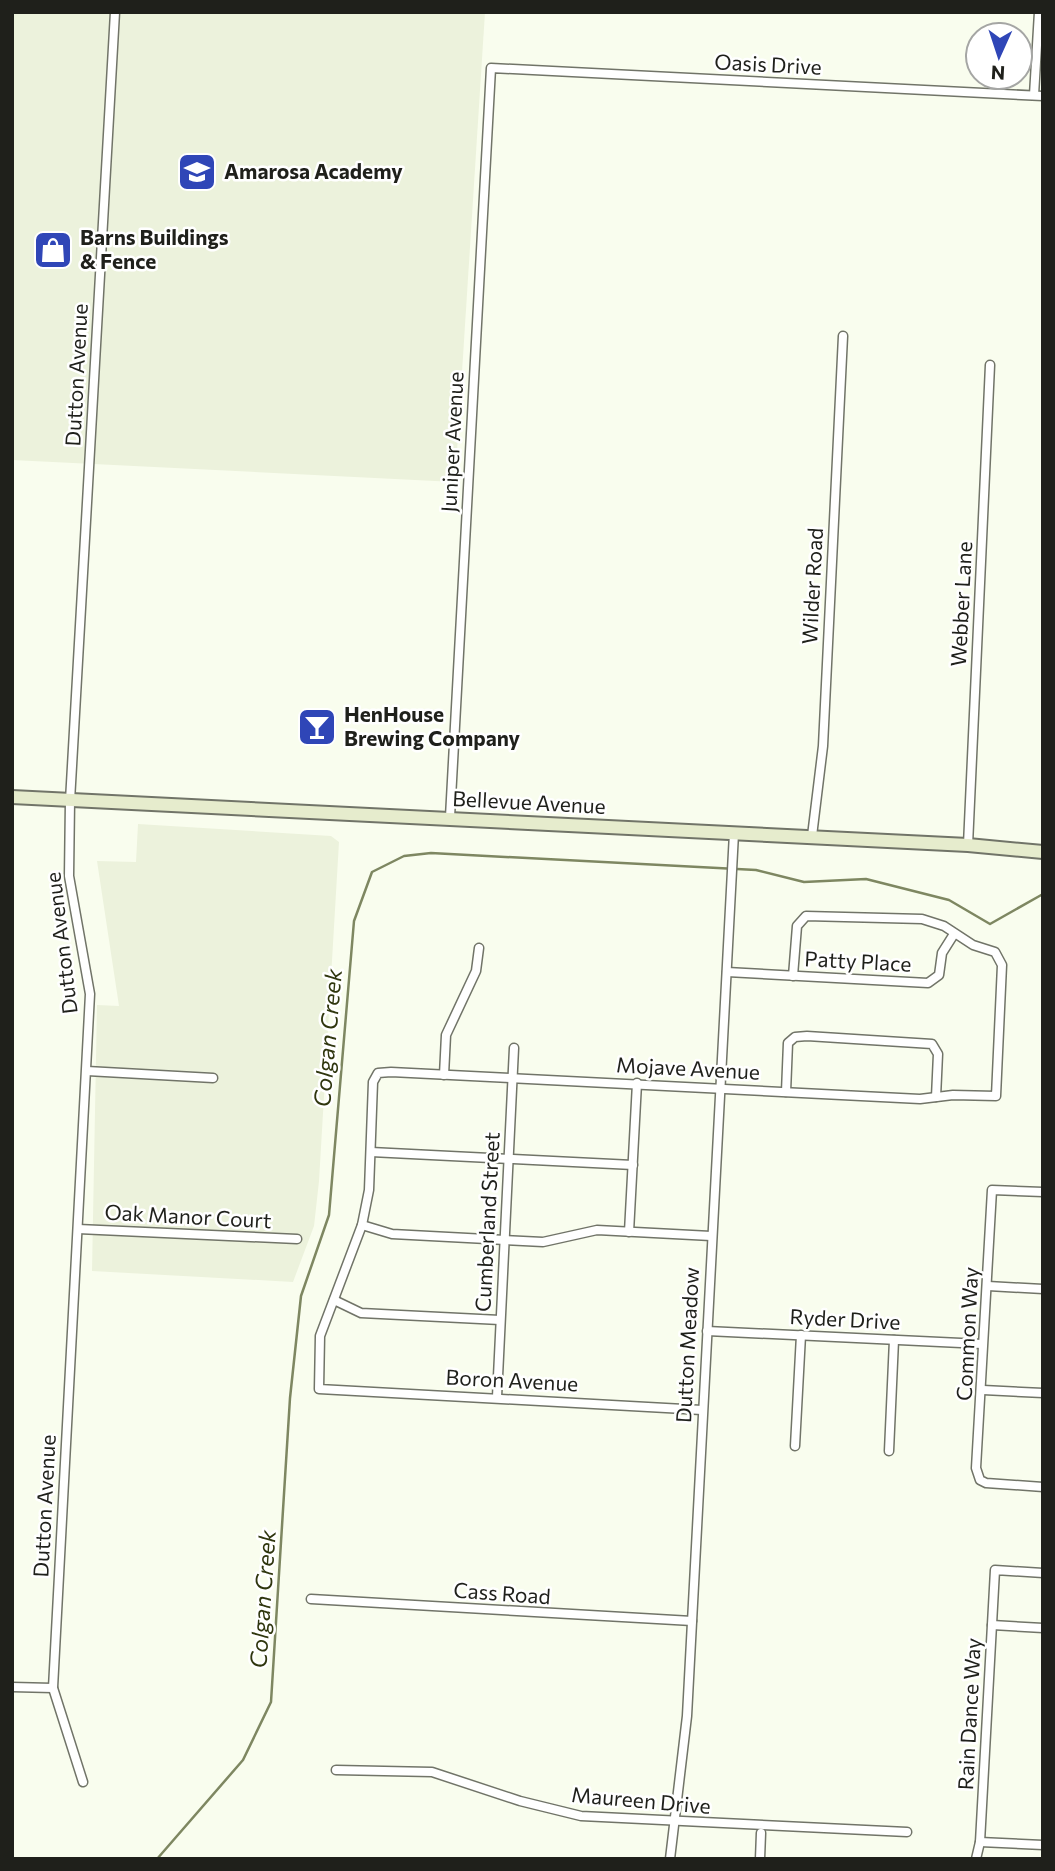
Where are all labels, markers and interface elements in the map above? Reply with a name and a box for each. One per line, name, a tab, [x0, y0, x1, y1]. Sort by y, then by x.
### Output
north arrow	[964, 21, 1034, 91]
street label: Oasis Drive	[714, 48, 822, 79]
text: N	[990, 62, 1006, 85]
school or university icon: Amarosa Academy	[176, 151, 218, 193]
place label: Amarosa Academy	[224, 158, 403, 183]
place label: Barns Buildings & Fence	[80, 224, 229, 273]
shop icon: Barns Buildings & Fence	[32, 229, 74, 271]
street label: Dutton Avenue	[59, 303, 92, 447]
street label: Juniper Avenue	[435, 371, 468, 513]
street label: Wilder Road	[796, 527, 827, 645]
street label: Webber Lane	[945, 541, 976, 667]
place label: HenHouse Brewing Company	[344, 701, 521, 750]
bar icon: HenHouse Brewing Company	[296, 706, 338, 748]
street label: Bellevue Avenue	[452, 785, 606, 818]
street label: Dutton Avenue	[39, 871, 82, 1016]
street label: Patty Place	[804, 945, 912, 976]
water label: Colgan Creek	[307, 967, 347, 1108]
street label: Mojave Avenue	[615, 1051, 761, 1084]
street label: Cumberland Street	[469, 1131, 504, 1313]
street label: Oak Manor Court	[104, 1199, 272, 1232]
street label: Dutton Meadow	[670, 1266, 703, 1424]
street label: Common Way	[951, 1266, 983, 1402]
street label: Ryder Drive	[789, 1303, 901, 1334]
street label: Boron Avenue	[445, 1364, 579, 1395]
street label: Dutton Avenue	[27, 1434, 60, 1578]
water label: Colgan Creek	[243, 1528, 281, 1669]
street label: Cass Road	[453, 1577, 552, 1608]
street label: Rain Dance Way	[952, 1637, 985, 1791]
street label: Maureen Drive	[571, 1781, 712, 1818]

